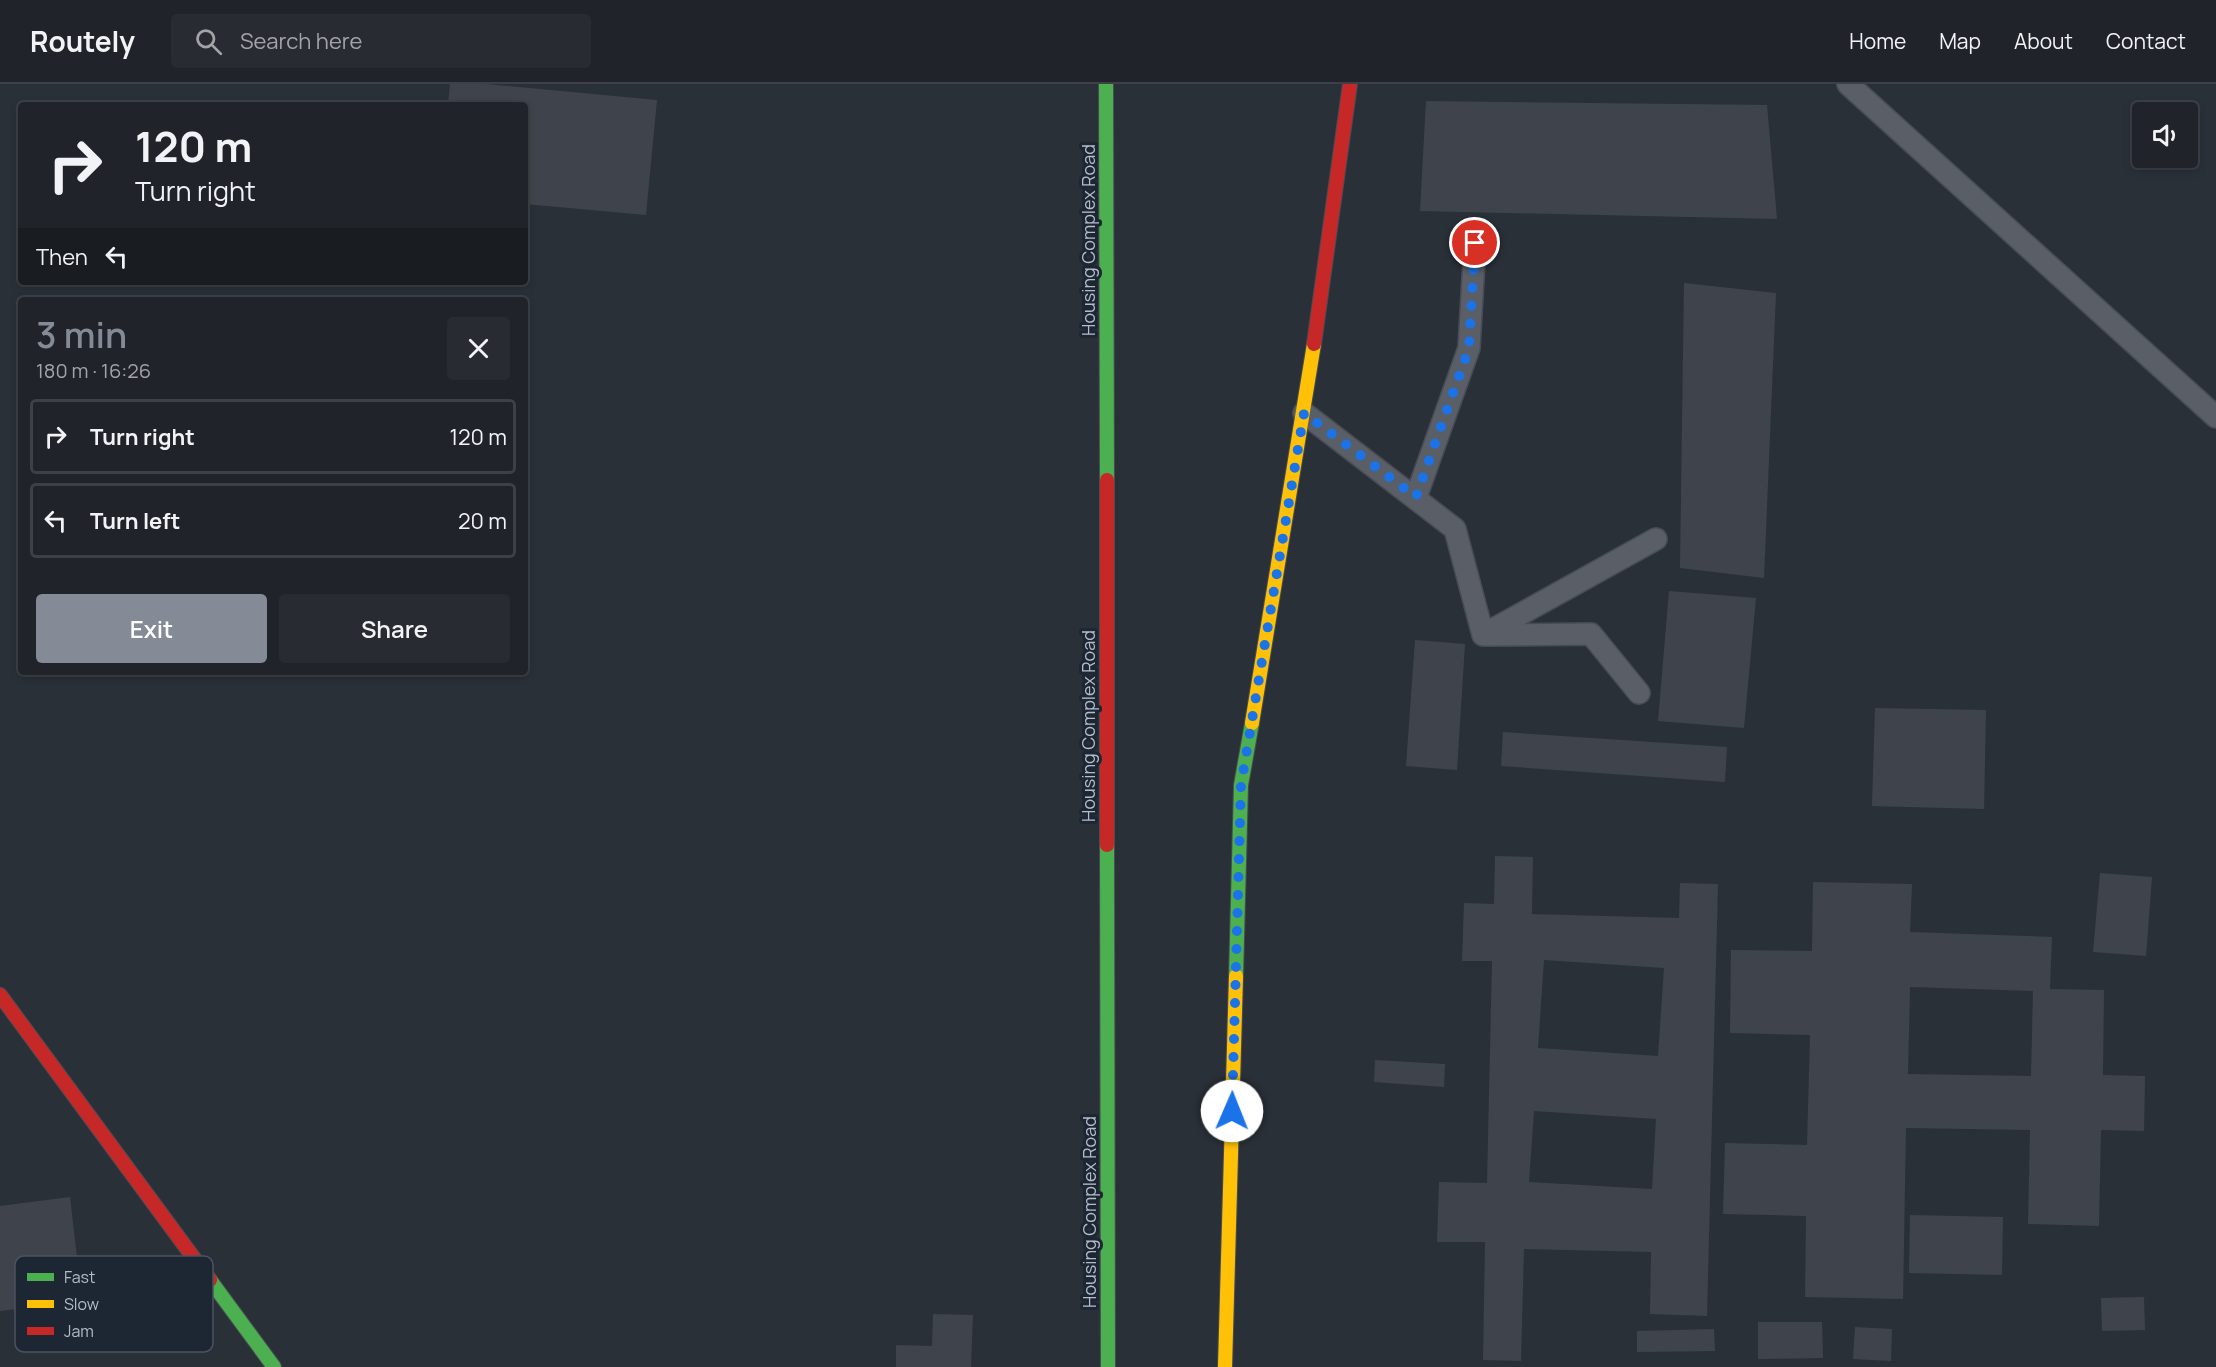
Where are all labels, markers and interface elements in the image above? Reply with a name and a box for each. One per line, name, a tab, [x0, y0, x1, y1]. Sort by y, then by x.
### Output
search box	[171, 14, 591, 68]
text: Routely	[30, 22, 135, 60]
icon: search	[192, 25, 225, 58]
text: Search here	[240, 26, 362, 56]
text: Home	[1849, 27, 1906, 55]
text: Map	[1939, 27, 1981, 55]
text: About	[2014, 27, 2073, 55]
text: Contact	[2106, 27, 2186, 55]
map controls	[2132, 102, 2198, 168]
button: sound	[2132, 102, 2198, 168]
text: 120 m	[135, 117, 252, 175]
icon: right	[36, 126, 114, 204]
street label: Housing Complex Road	[1076, 144, 1100, 336]
text: Turn right	[135, 172, 256, 209]
pin	[1449, 217, 1500, 268]
icon: arrive	[1458, 226, 1491, 259]
icon: left	[100, 240, 133, 273]
text: Then	[36, 242, 88, 272]
text: 3 min	[36, 310, 127, 359]
button: close	[447, 317, 510, 380]
text: 180 m · 16:26	[36, 357, 151, 384]
icon: right	[39, 420, 72, 453]
text: Turn right	[90, 422, 195, 452]
text: 120 m	[449, 422, 507, 452]
icon: left	[39, 504, 72, 537]
text: Turn left	[90, 506, 180, 536]
text: 20 m	[458, 506, 507, 536]
button: Exit	[36, 594, 267, 663]
button: Share	[279, 594, 510, 663]
street label: Housing Complex Road	[1076, 630, 1100, 822]
position arrow	[1200, 1079, 1264, 1143]
street label: Housing Complex Road	[1077, 1116, 1101, 1308]
legend	[15, 1256, 213, 1352]
text: Fast	[64, 1266, 95, 1288]
text: Slow	[64, 1293, 99, 1315]
text: Jam	[64, 1320, 94, 1342]

